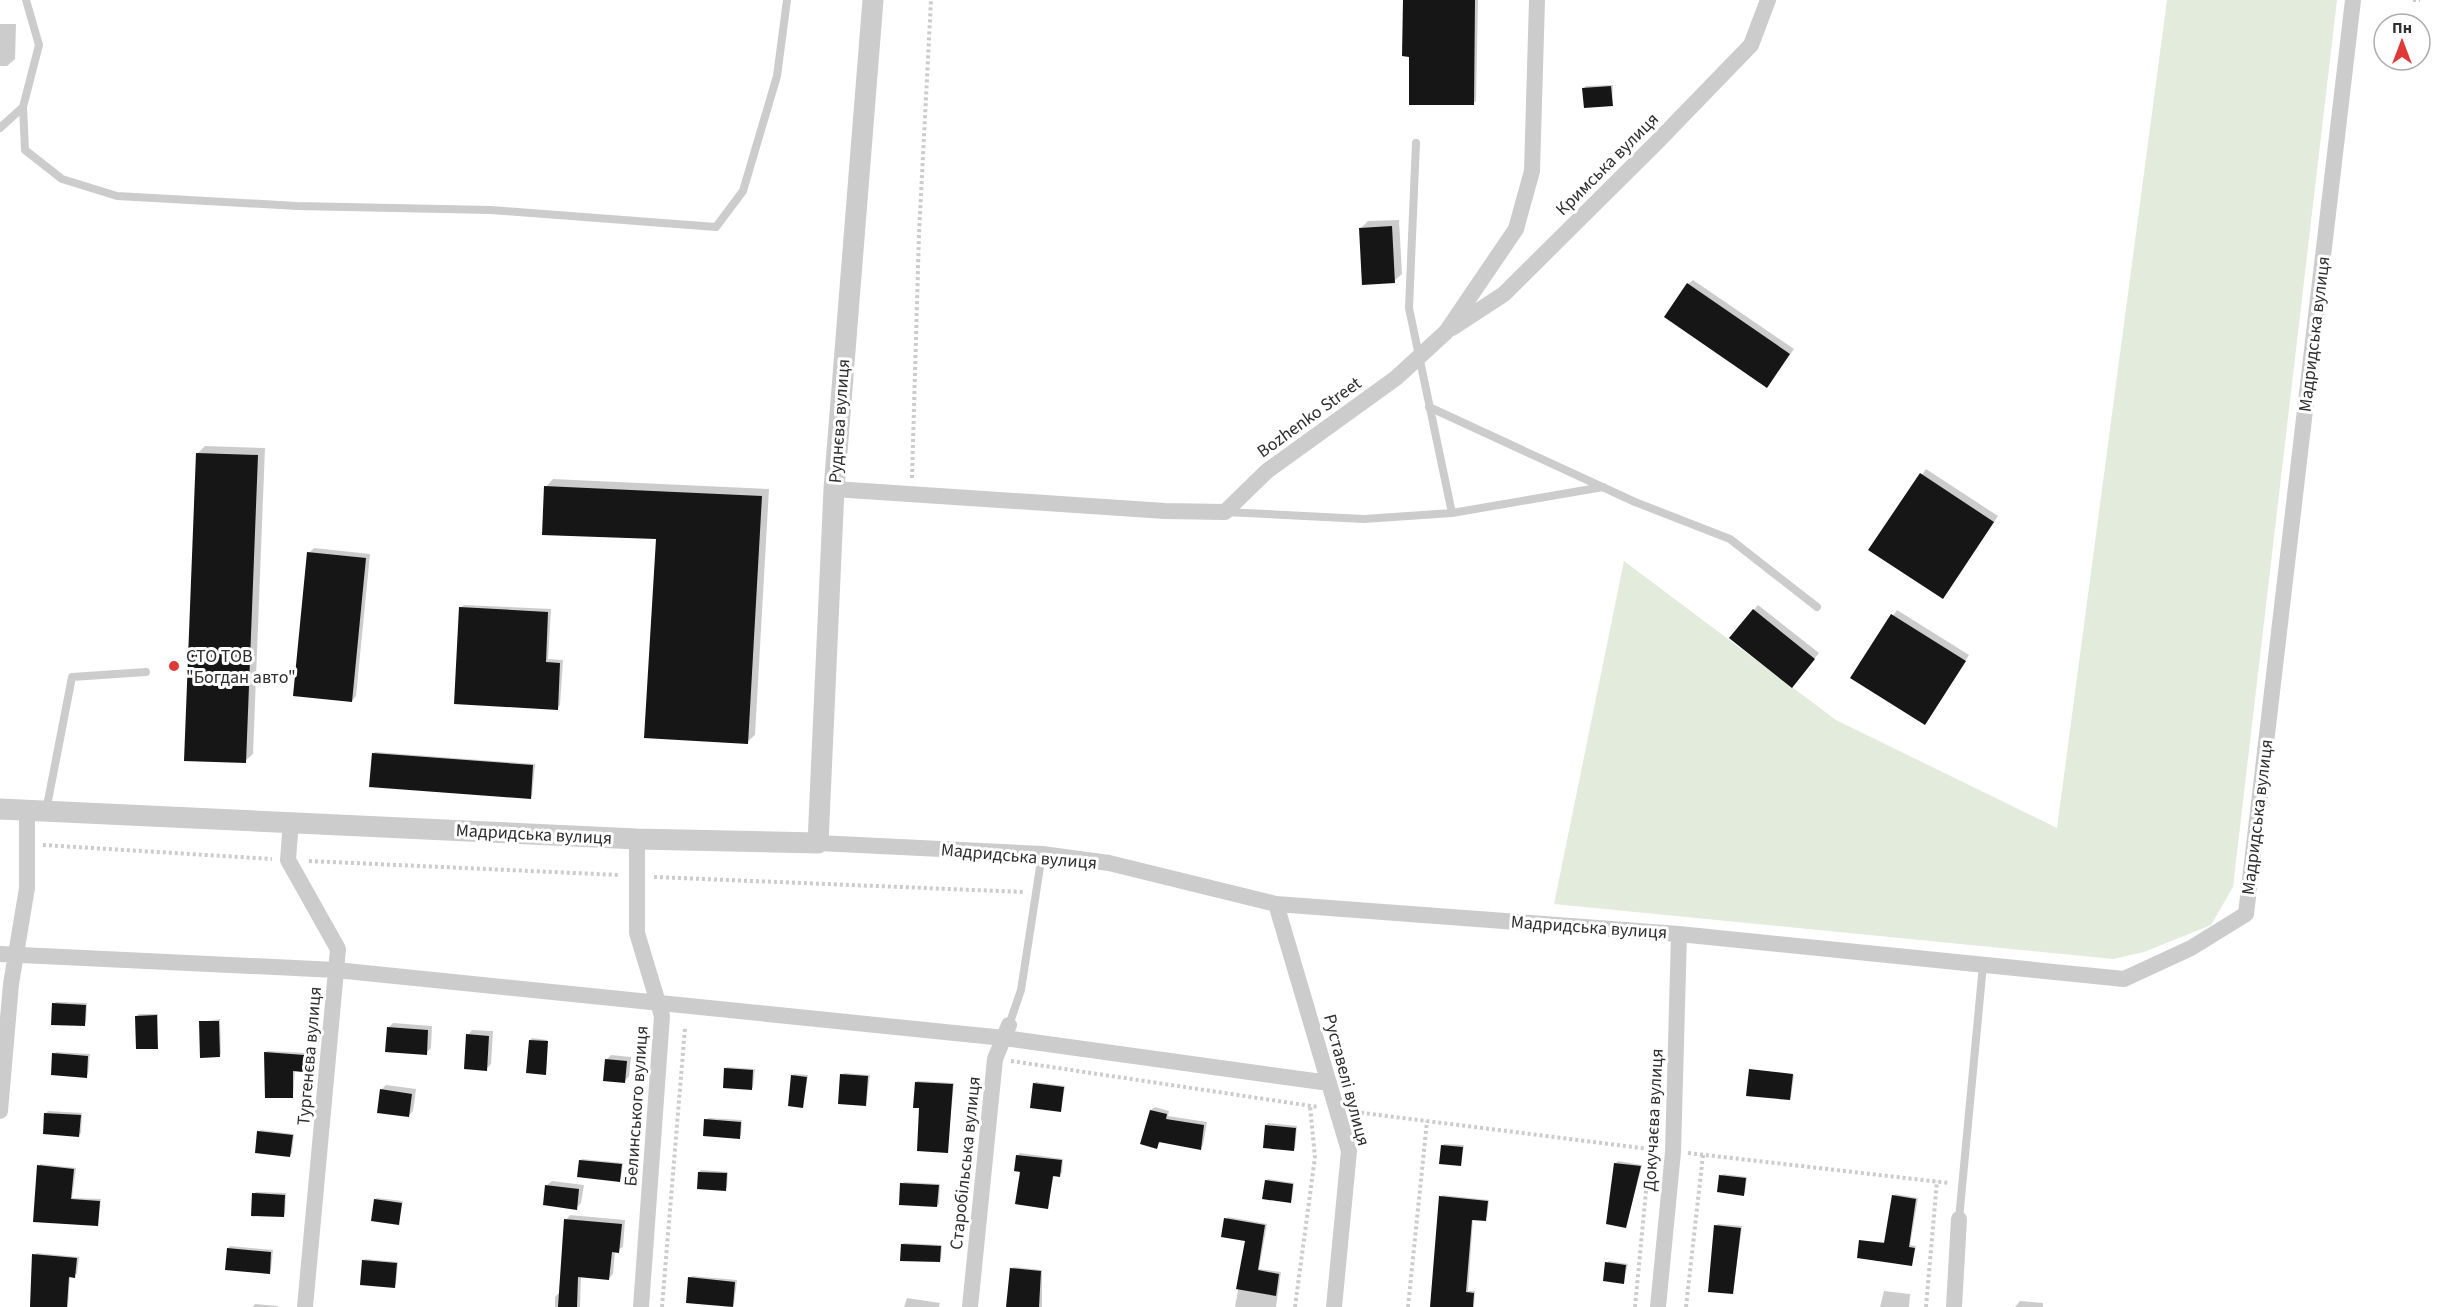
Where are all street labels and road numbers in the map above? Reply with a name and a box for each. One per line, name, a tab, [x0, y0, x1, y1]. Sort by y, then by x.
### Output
street label: Кримська вулиця	[1550, 107, 1665, 222]
street label: Мадридська вулиця	[2293, 255, 2336, 413]
street label: Руднєва вулиця	[823, 358, 856, 484]
street label: Bozhenko Street	[1252, 371, 1367, 464]
street label: Мадридська вулиця	[2236, 738, 2279, 896]
street label: Мадридська вулиця	[455, 818, 613, 851]
street label: Мадридська вулиця	[940, 837, 1098, 876]
street label: Мадридська вулиця	[1510, 910, 1668, 945]
street label: Тургенєва вулиця	[291, 985, 328, 1127]
street label: Руставелі вулиця	[1317, 1011, 1376, 1149]
street label: Белинського вулиця	[618, 1025, 655, 1187]
street label: Докучаєва вулиця	[1637, 1048, 1670, 1192]
street label: Старобільська вулиця	[944, 1075, 987, 1251]

